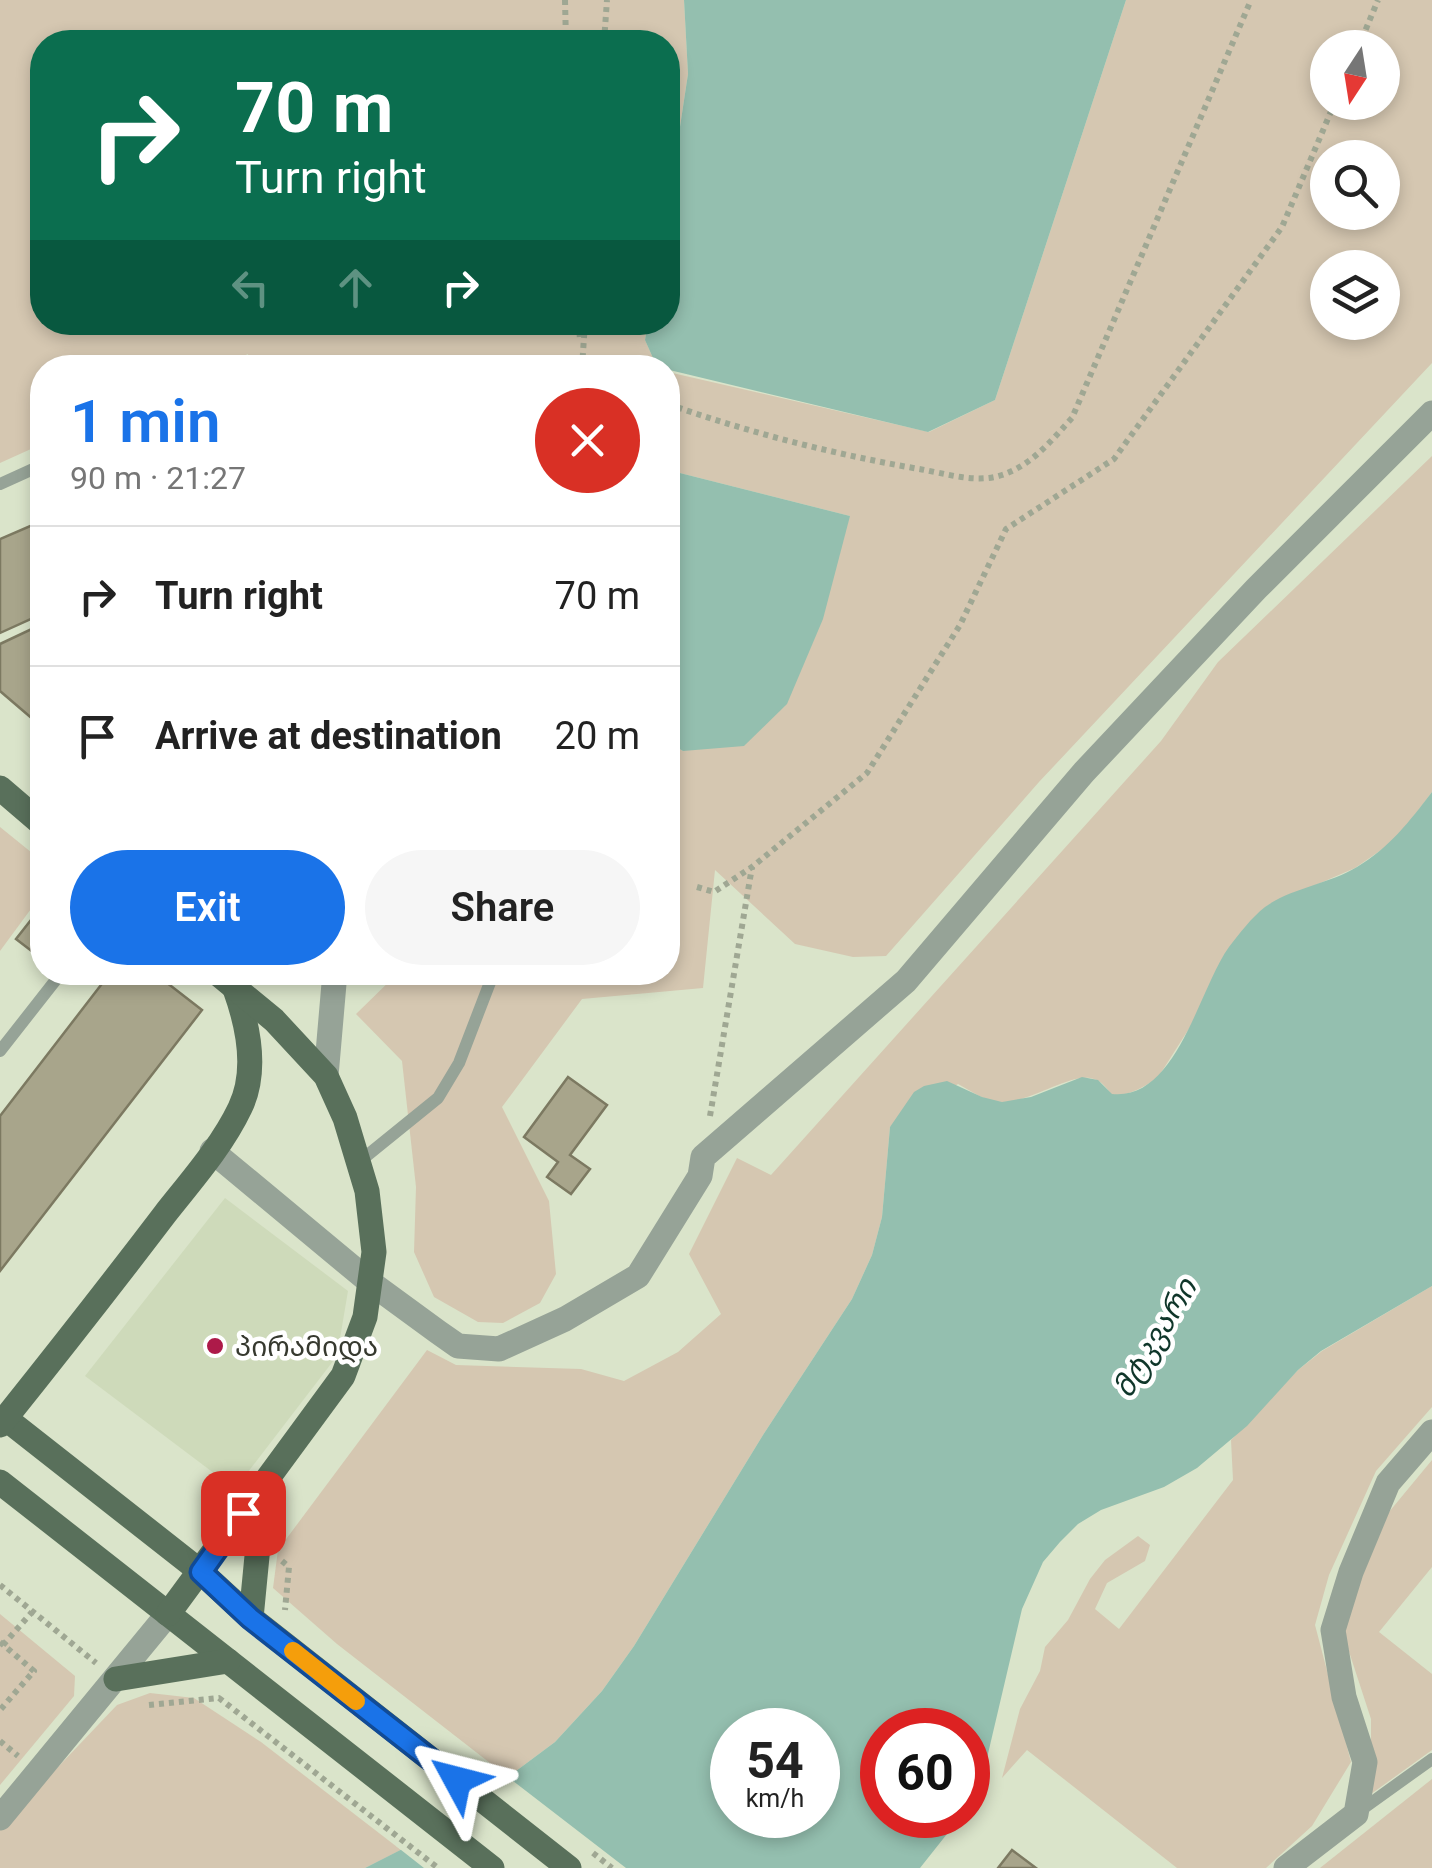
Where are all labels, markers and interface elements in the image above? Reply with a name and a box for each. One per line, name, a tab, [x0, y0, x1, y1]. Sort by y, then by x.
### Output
north arrow	[1310, 30, 1400, 120]
map controls	[1310, 30, 1400, 340]
text: 70 m	[235, 67, 393, 149]
icon: right	[70, 70, 200, 200]
button: search	[1310, 140, 1400, 230]
text: Turn right	[235, 151, 427, 204]
button: layers	[1310, 250, 1400, 340]
icon: left	[223, 260, 278, 315]
icon: ahead	[328, 260, 383, 315]
icon: right	[433, 260, 488, 315]
text: 1 min	[70, 386, 220, 457]
button: close	[535, 388, 640, 493]
text: 90 m · 21:27	[70, 459, 246, 497]
icon: right	[70, 569, 125, 624]
text: Turn right	[155, 574, 323, 618]
text: 70 m	[555, 574, 640, 618]
icon: arrive	[70, 709, 125, 764]
text: Arrive at destination	[155, 714, 502, 758]
text: 20 m	[555, 714, 640, 758]
button: Exit	[70, 850, 345, 965]
button: Share	[365, 850, 640, 965]
water label: მტკვარი	[1105, 1270, 1205, 1404]
place label: პირამიდა	[235, 1330, 378, 1363]
marker: პირამიდა	[204, 1335, 226, 1357]
pin	[201, 1471, 286, 1556]
icon: arrive	[216, 1486, 271, 1541]
speed limit sign: 60	[860, 1708, 990, 1838]
position arrow	[405, 1728, 509, 1832]
text: 54	[746, 1732, 804, 1790]
text: km/h	[746, 1784, 804, 1813]

